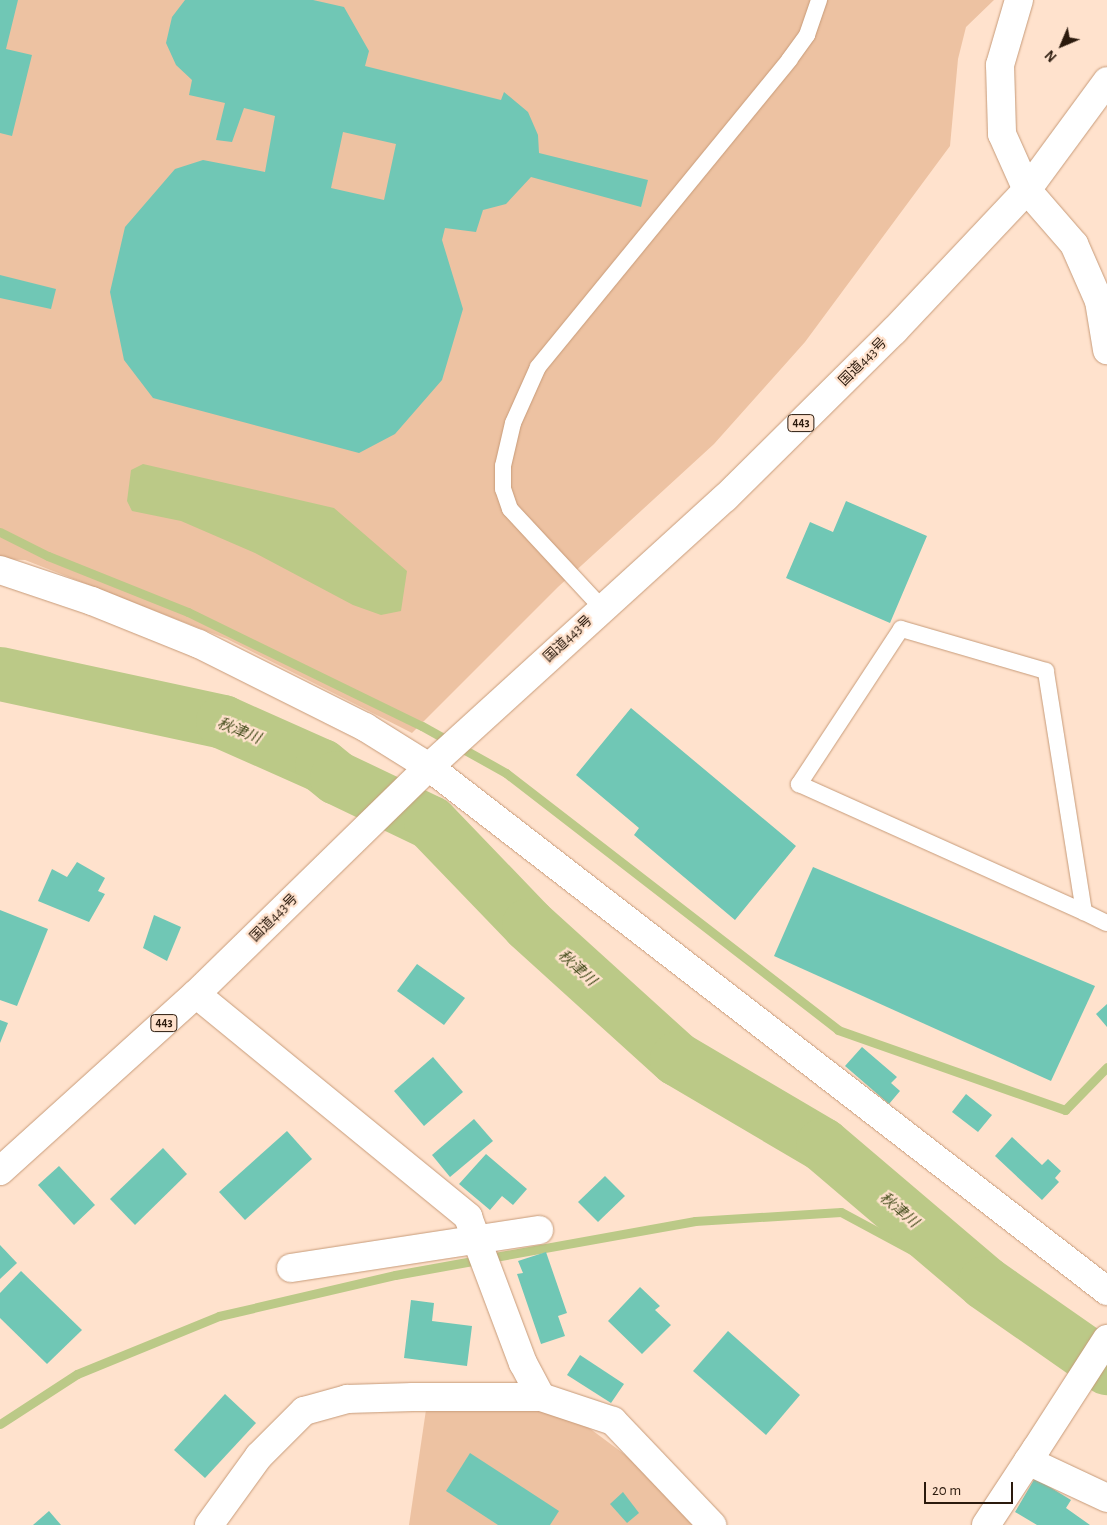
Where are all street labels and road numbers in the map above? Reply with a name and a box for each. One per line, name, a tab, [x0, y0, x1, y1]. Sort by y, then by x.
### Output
street label: 国道443号	[835, 334, 891, 390]
road number: 443	[787, 413, 815, 432]
street label: 国道443号	[540, 612, 596, 666]
street label: 国道443号	[246, 890, 302, 946]
road number: 443	[150, 1014, 178, 1032]

